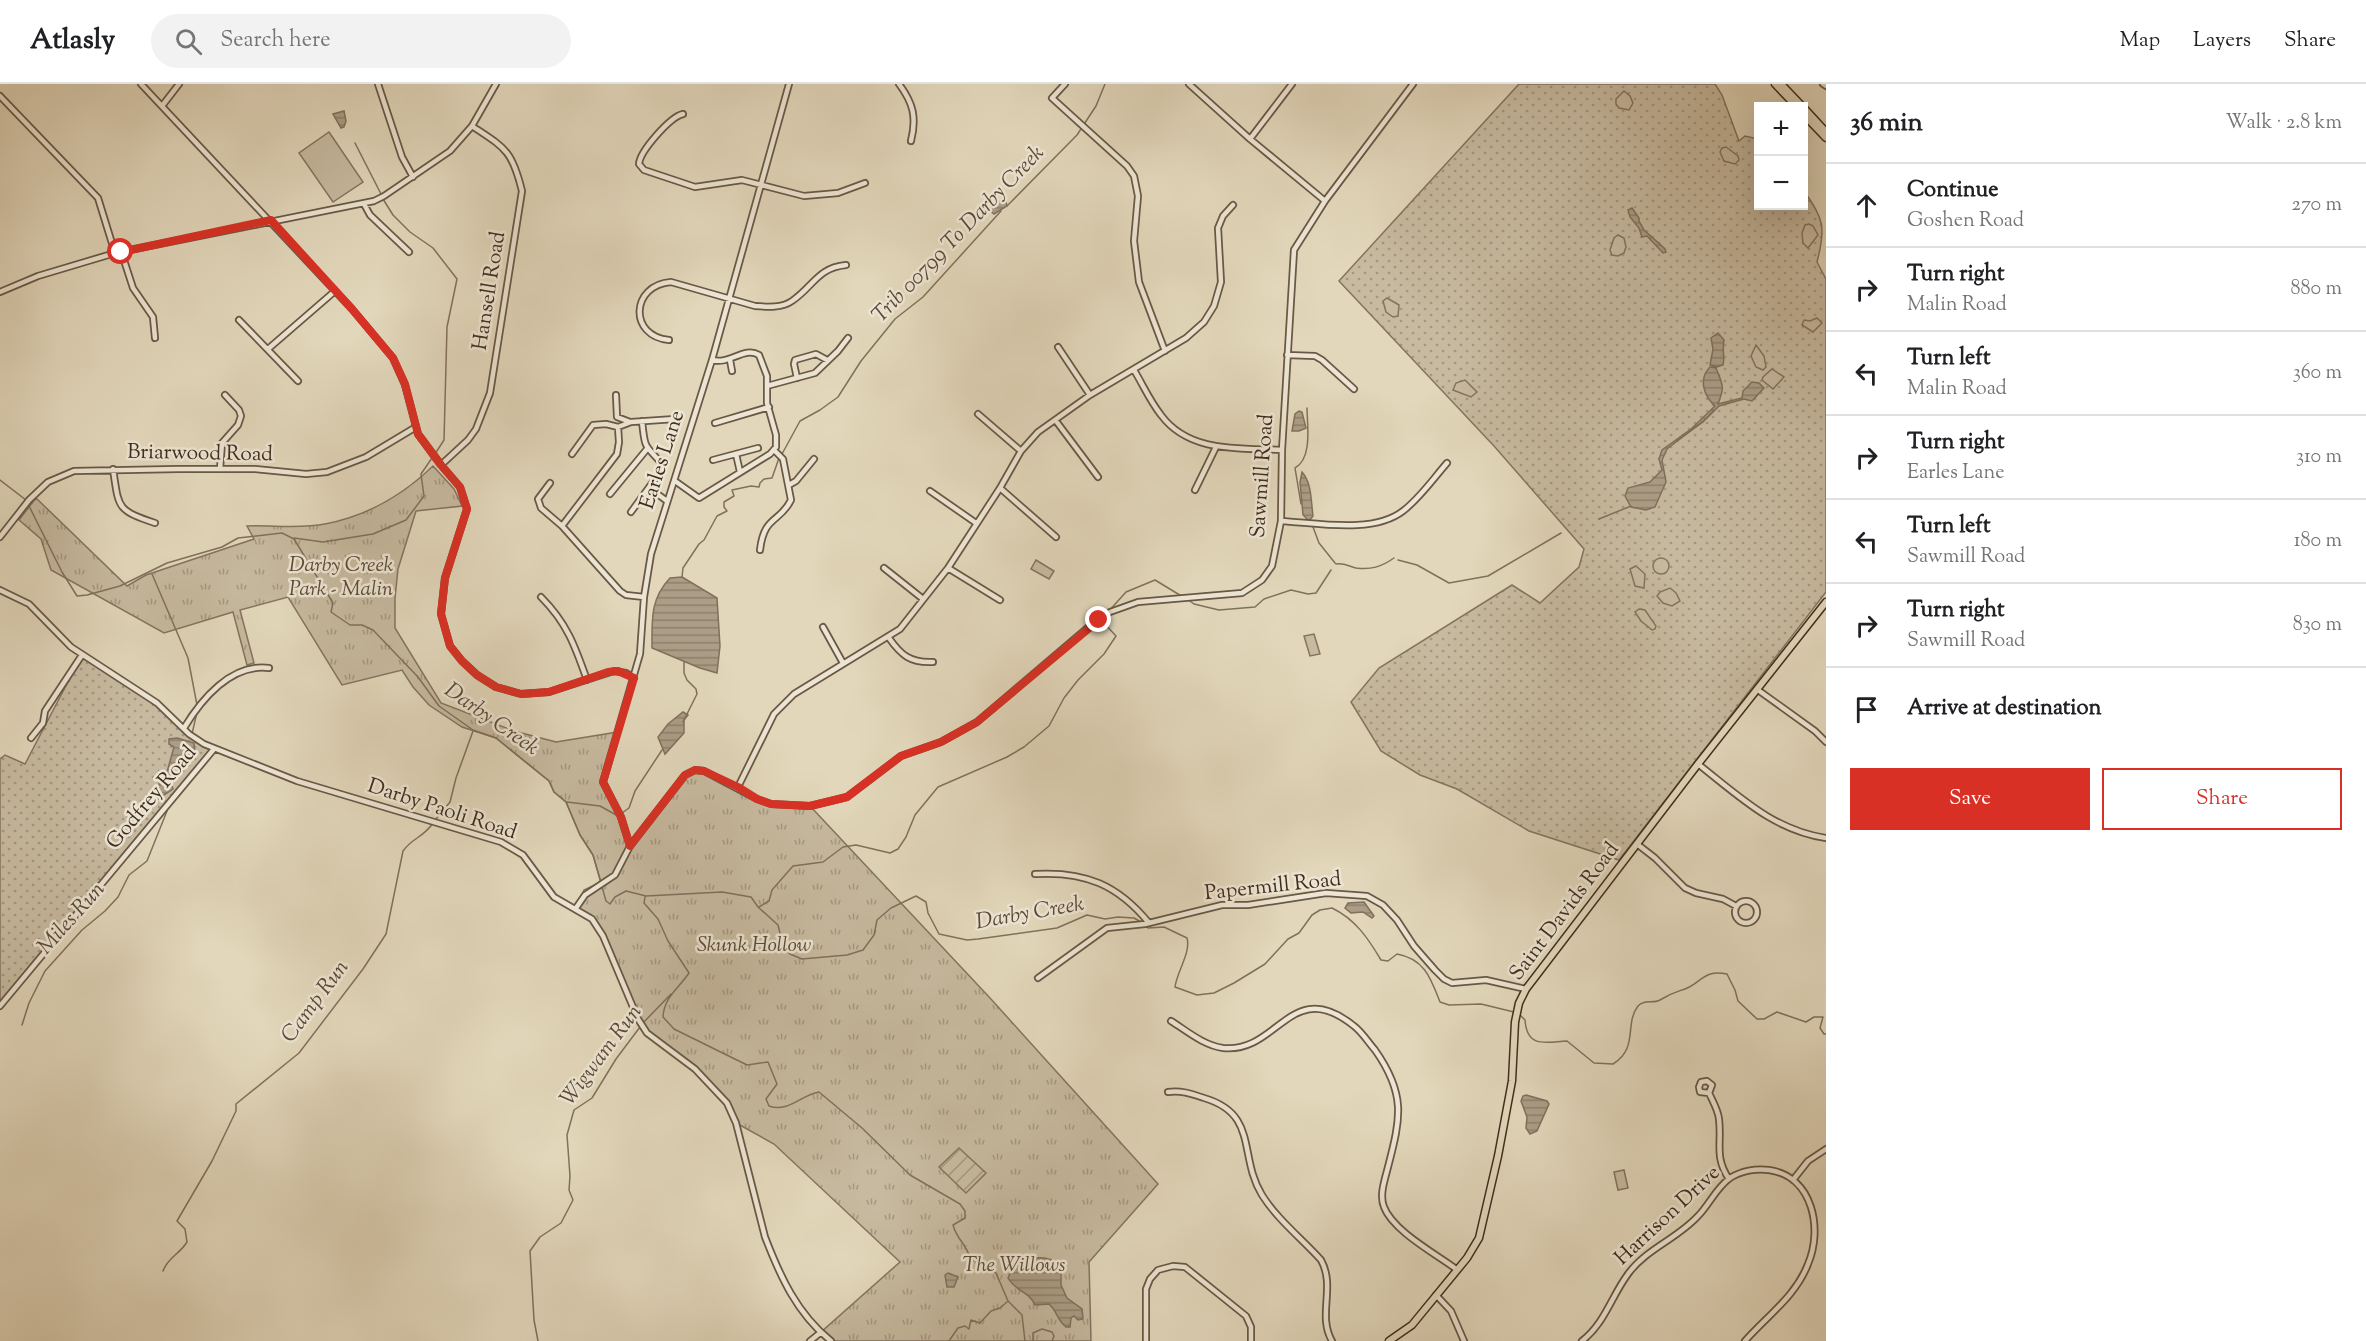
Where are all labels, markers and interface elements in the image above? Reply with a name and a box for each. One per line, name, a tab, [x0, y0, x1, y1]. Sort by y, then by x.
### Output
search box	[151, 14, 571, 68]
text: Atlasly	[30, 21, 115, 61]
icon: search	[172, 25, 205, 58]
text: Search here	[220, 25, 331, 57]
text: Map	[2120, 26, 2160, 56]
text: Layers	[2193, 26, 2251, 56]
text: Share	[2284, 26, 2336, 56]
map controls	[1754, 102, 1808, 210]
button: +	[1754, 102, 1808, 156]
text: 36 min	[1850, 105, 1923, 142]
text: Walk · 2.8 km	[2225, 109, 2342, 138]
water label: Trib 00799 To Darby Creek	[865, 139, 1053, 331]
button: −	[1754, 156, 1808, 210]
text: Continue	[1907, 175, 1998, 207]
icon: ahead	[1850, 189, 1883, 222]
text: 270 m	[2292, 191, 2342, 220]
text: Goshen Road	[1907, 207, 2024, 236]
street label: Hansell Road	[466, 229, 514, 353]
route start	[107, 238, 133, 264]
text: Turn right	[1907, 259, 2004, 291]
icon: right	[1850, 273, 1883, 306]
text: 880 m	[2291, 275, 2342, 304]
text: Malin Road	[1907, 291, 2007, 320]
text: Turn left	[1907, 343, 1990, 375]
icon: left	[1850, 357, 1883, 390]
text: 360 m	[2293, 359, 2342, 388]
text: Malin Road	[1907, 375, 2007, 404]
street label: Earles Lane	[633, 407, 693, 513]
street label: Sawmill Road	[1244, 413, 1282, 539]
text: Turn right	[1907, 427, 2004, 459]
street label: Briarwood Road	[127, 438, 273, 470]
icon: right	[1850, 441, 1883, 474]
text: 310 m	[2296, 443, 2342, 472]
text: Earles Lane	[1907, 459, 2004, 488]
text: Turn left	[1907, 511, 1990, 543]
icon: left	[1850, 525, 1883, 558]
text: 180 m	[2294, 527, 2342, 556]
text: Sawmill Road	[1907, 543, 2025, 572]
park label: Darby Creek Park - Malin	[289, 551, 394, 605]
text: Turn right	[1907, 595, 2004, 627]
route end	[1085, 606, 1111, 632]
icon: right	[1850, 609, 1883, 642]
text: 830 m	[2293, 611, 2342, 640]
text: Sawmill Road	[1907, 627, 2025, 656]
water label: Darby Creek	[437, 676, 545, 764]
icon: arrive	[1850, 693, 1883, 726]
text: Arrive at destination	[1907, 693, 2102, 725]
street label: Godfrey Road	[100, 740, 204, 856]
button: Save	[1850, 768, 2090, 830]
button: Share	[2102, 768, 2342, 830]
street label: Darby Paoli Road	[364, 772, 521, 848]
street label: Saint Davids Road	[1503, 836, 1627, 988]
street label: Papermill Road	[1203, 865, 1343, 909]
water label: Miles Run	[31, 875, 114, 963]
water label: Darby Creek	[973, 889, 1087, 939]
park label: Skunk Hollow	[697, 931, 811, 961]
water label: Camp Run	[274, 953, 358, 1050]
water label: Wigwam Run	[553, 998, 651, 1114]
street label: Harrison Drive	[1608, 1159, 1728, 1273]
park label: The Willows	[962, 1251, 1066, 1281]

